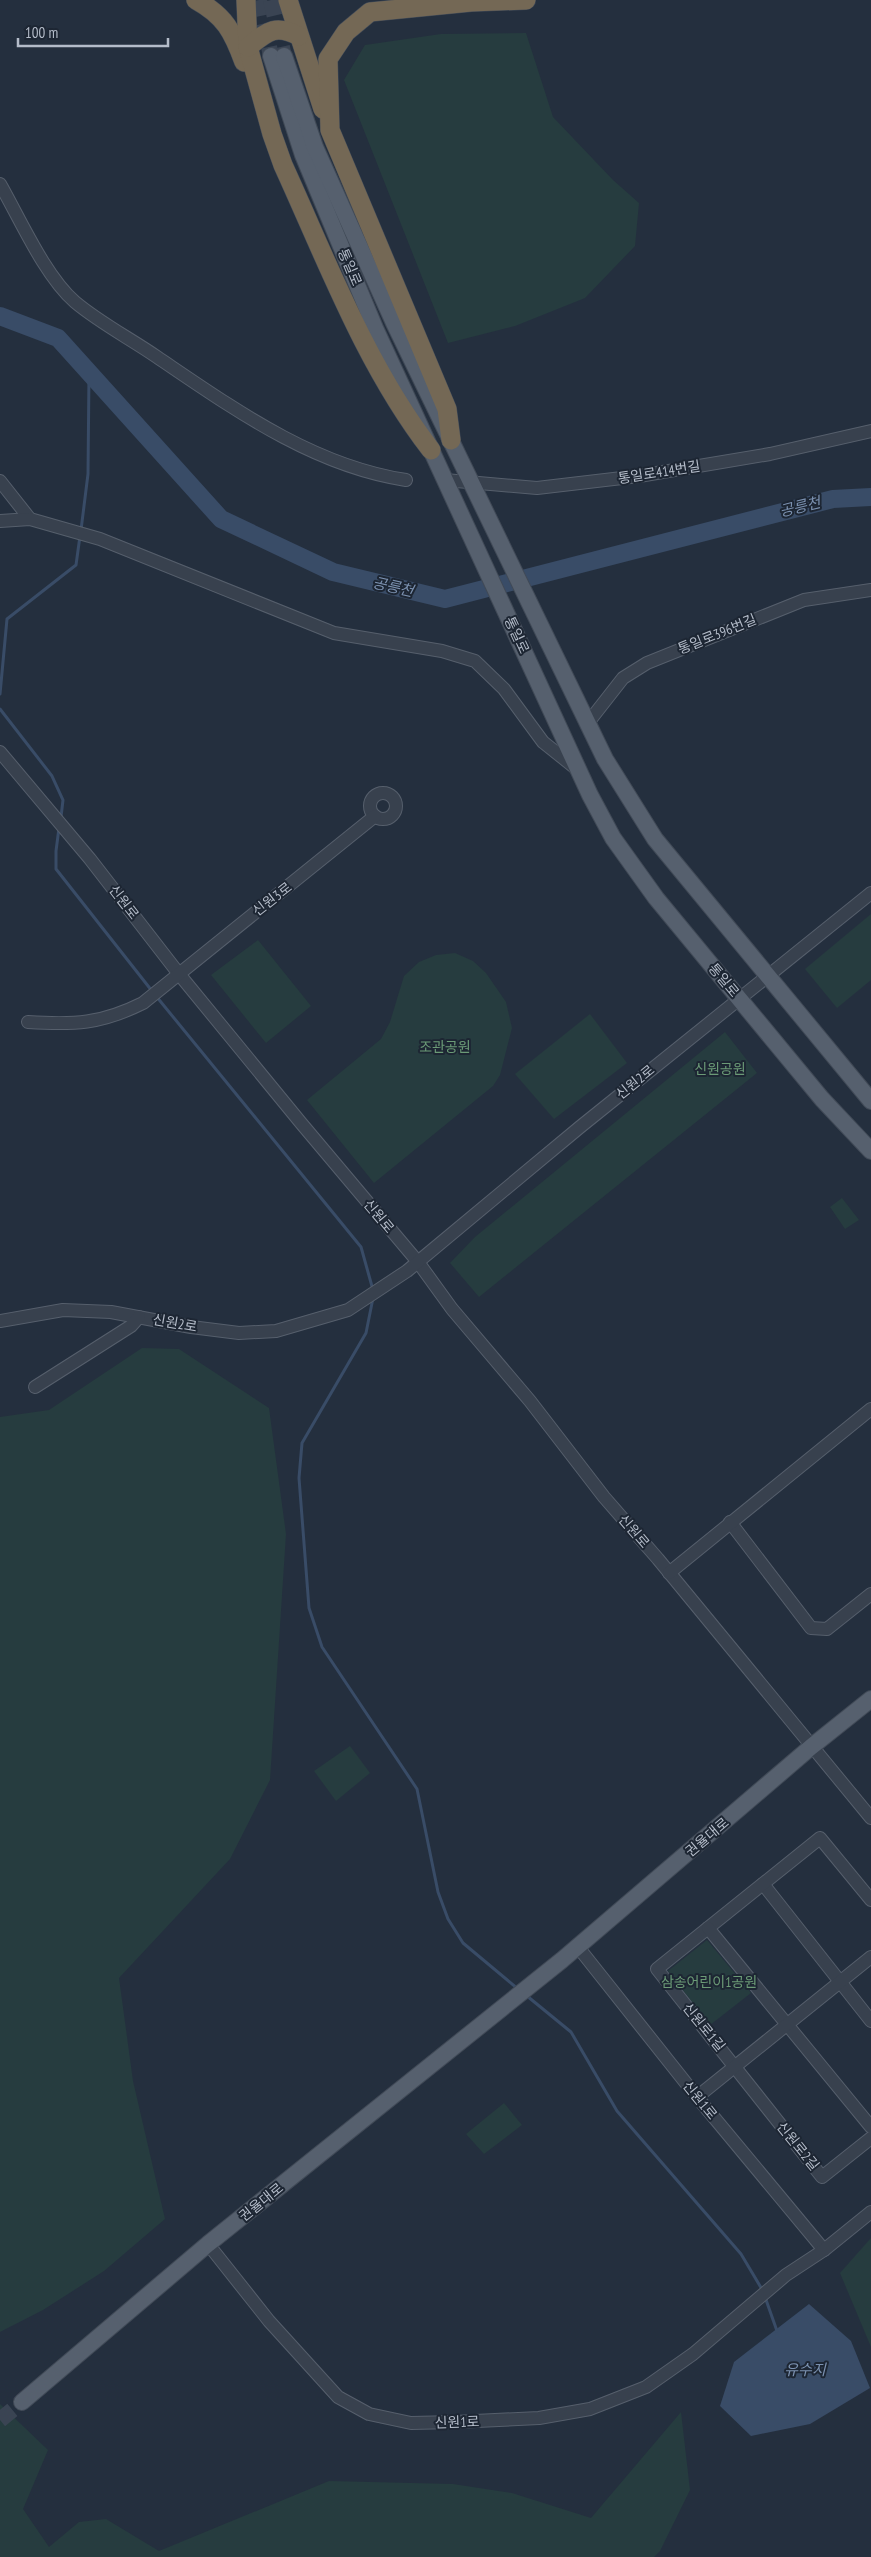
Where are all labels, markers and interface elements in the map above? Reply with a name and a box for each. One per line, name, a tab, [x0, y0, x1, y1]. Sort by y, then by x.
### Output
scale bar	[18, 15, 168, 47]
text: 100 m	[25, 23, 58, 42]
street label: 통일로	[334, 246, 366, 288]
street label: 통일로414번길	[616, 457, 702, 487]
water label: 공릉천	[777, 492, 824, 521]
water label: 공릉천	[371, 573, 418, 601]
street label: 통일로396번길	[675, 610, 759, 658]
street label: 통일로	[501, 614, 533, 656]
street label: 신원3로	[249, 878, 295, 920]
street label: 신원로	[105, 881, 143, 923]
street label: 통일로	[705, 959, 743, 1001]
park label: 조관공원	[419, 1038, 471, 1056]
park label: 신원공원	[694, 1060, 746, 1078]
street label: 신원2로	[612, 1061, 658, 1103]
street label: 신원로	[360, 1195, 398, 1237]
street label: 신원2로	[151, 1310, 199, 1336]
street label: 신원로	[615, 1511, 654, 1552]
street label: 권율대로	[681, 1813, 733, 1860]
park label: 삼송어린이1공원	[661, 1973, 757, 1991]
street label: 신원로1길	[679, 1999, 729, 2055]
street label: 신원1로	[679, 2077, 721, 2123]
street label: 신원로2길	[773, 2118, 823, 2174]
street label: 권율대로	[235, 2179, 287, 2225]
water label: 유수지	[784, 2360, 827, 2379]
street label: 신원1로	[434, 2412, 480, 2432]

